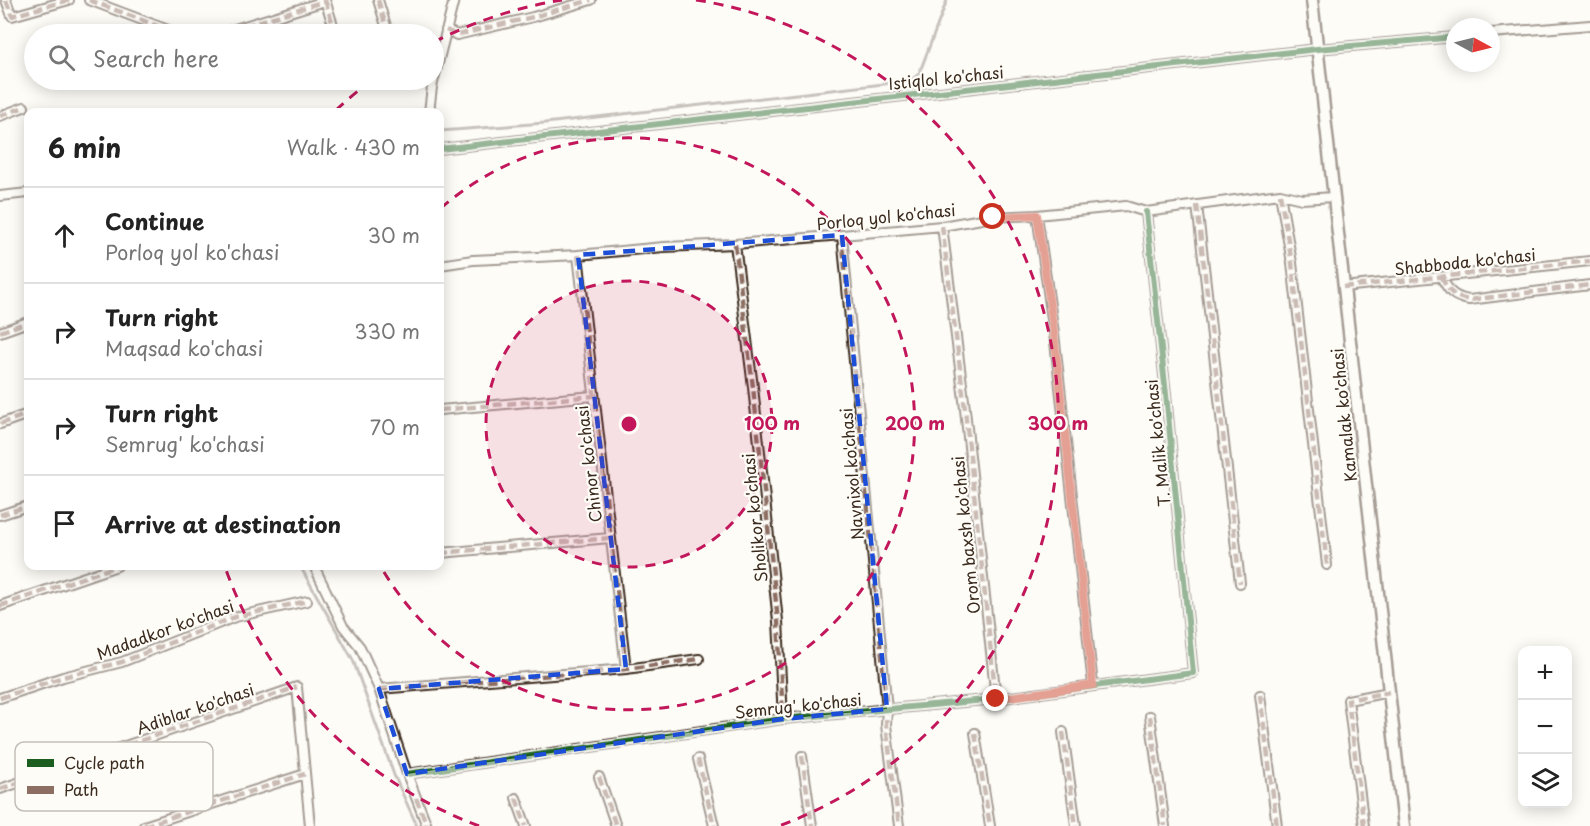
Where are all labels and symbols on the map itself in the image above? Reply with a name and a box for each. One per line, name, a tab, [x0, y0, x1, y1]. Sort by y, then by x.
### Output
north arrow	[1446, 18, 1500, 72]
street label: Istiqlol ko'chasi	[887, 59, 1005, 95]
street label: Porloq yol ko'chasi	[815, 197, 957, 235]
route start	[979, 203, 1005, 229]
street label: Shabboda ko'chasi	[1393, 242, 1537, 280]
street label: Kamalak ko'chasi	[1324, 347, 1362, 483]
street label: T. Malik ko'chasi	[1138, 378, 1176, 508]
street label: Chinor ko'chasi	[569, 404, 607, 524]
street label: Navnixol ko'chasi	[833, 407, 869, 541]
text: 100 m	[744, 409, 800, 436]
text: 200 m	[885, 409, 945, 436]
text: 300 m	[1028, 409, 1088, 436]
centre of rings	[619, 414, 639, 434]
street label: Sholikor ko'chasi	[735, 452, 773, 584]
street label: Orom baxsh ko'chasi	[945, 455, 985, 615]
street label: Madadkor ko'chasi	[93, 593, 237, 665]
street label: Adiblar ko'chasi	[133, 677, 257, 739]
route end	[982, 685, 1008, 711]
street label: Semrug' ko'chasi	[733, 686, 863, 724]
legend	[15, 742, 213, 811]
text: Cycle path	[64, 750, 145, 774]
text: Path	[64, 777, 99, 801]

